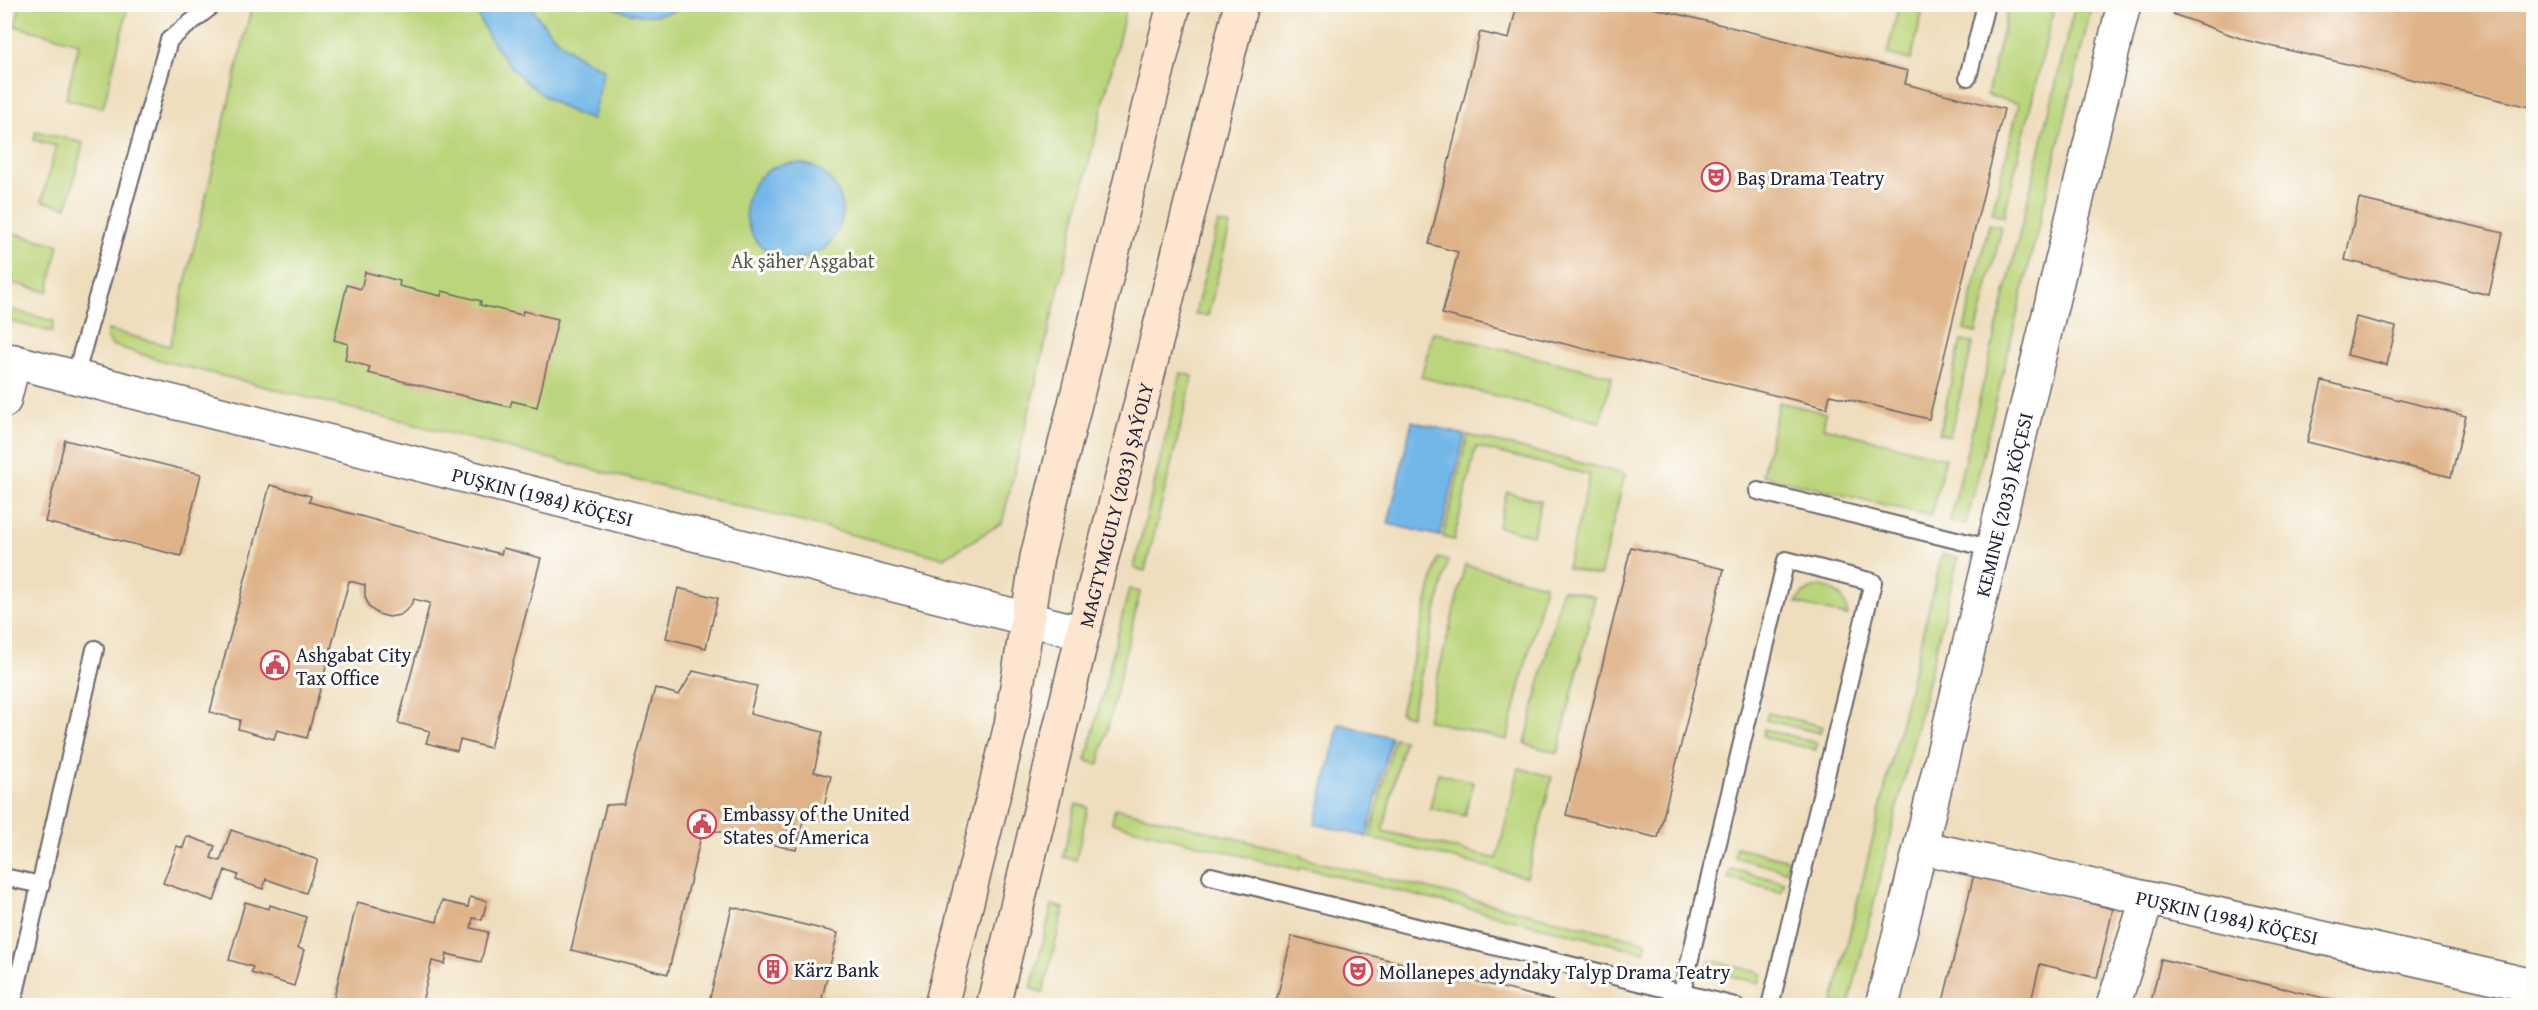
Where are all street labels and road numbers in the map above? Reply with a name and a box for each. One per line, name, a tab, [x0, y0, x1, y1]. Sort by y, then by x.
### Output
street label: MAGTYMGULY (2033) ŞAÝOLY	[1070, 379, 1160, 630]
street label: KEMINE (2035) KÖÇESI	[1967, 409, 2039, 600]
street label: PUŞKIN (1984) KÖÇESI	[449, 459, 637, 533]
street label: PUŞKIN (1984) KÖÇESI	[2133, 882, 2321, 951]

